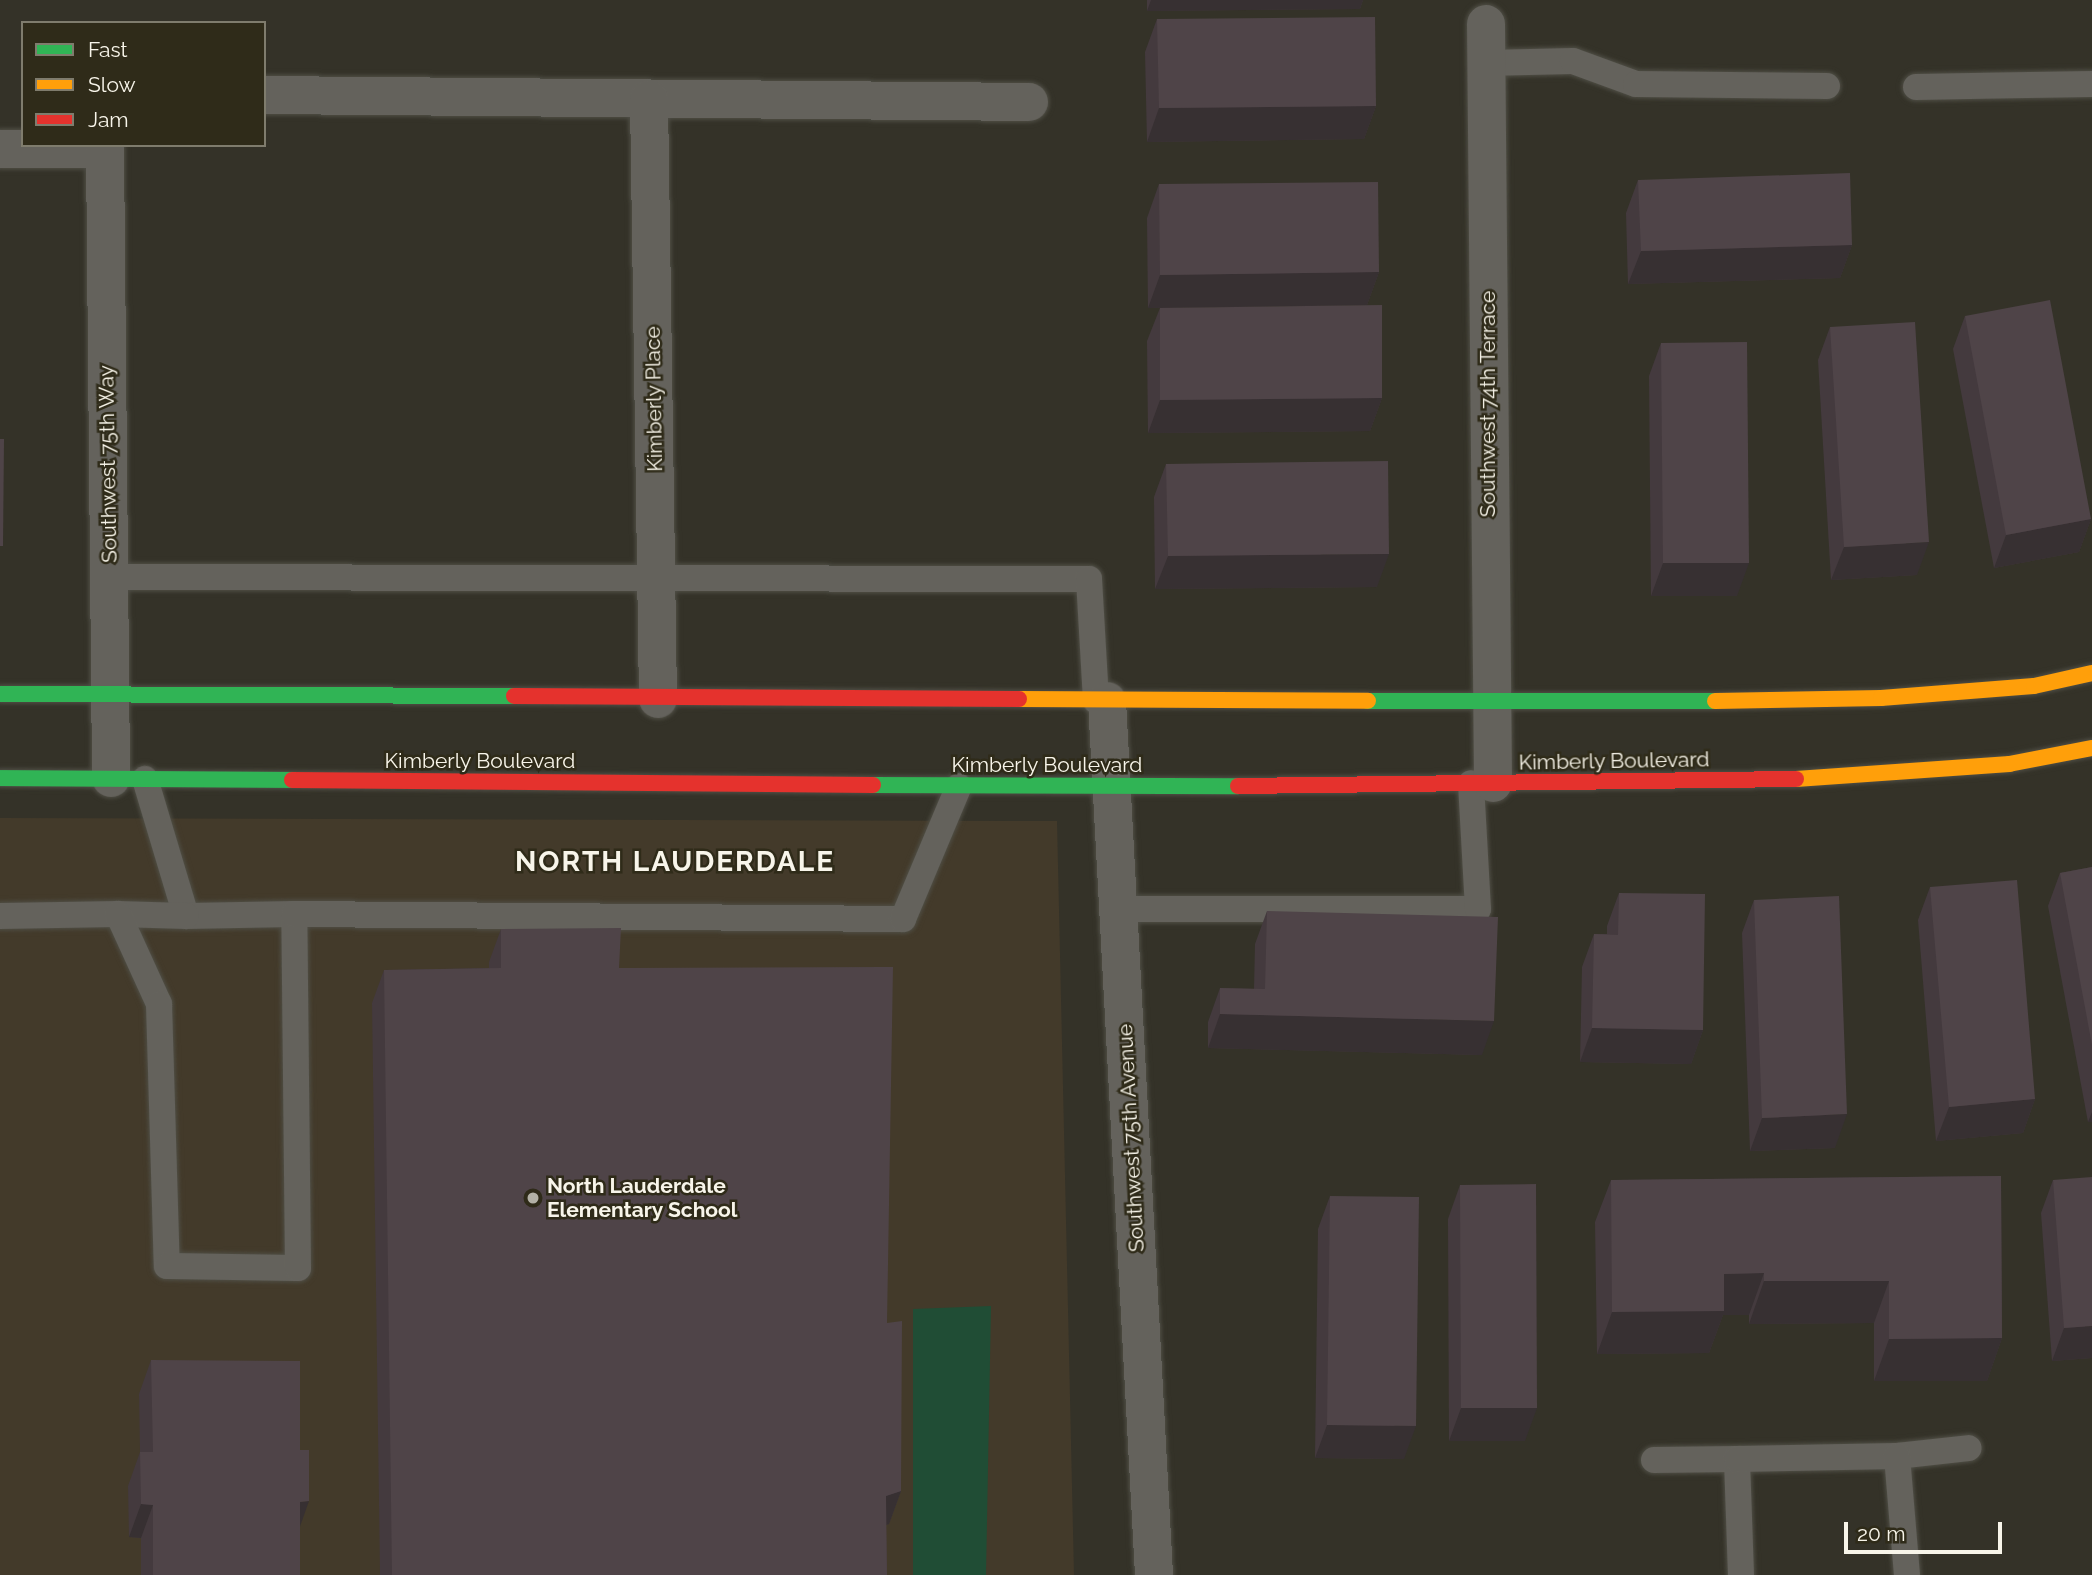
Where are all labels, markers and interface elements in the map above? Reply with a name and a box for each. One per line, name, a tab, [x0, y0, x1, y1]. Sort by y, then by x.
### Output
legend	[21, 21, 266, 147]
text: Fast	[88, 37, 128, 62]
text: Slow	[88, 72, 136, 97]
text: Jam	[88, 107, 129, 132]
street label: Southwest 74th Terrace	[1475, 290, 1501, 518]
street label: Kimberly Place	[640, 326, 668, 472]
street label: Southwest 75th Way	[94, 364, 122, 564]
street label: Kimberly Boulevard	[1518, 747, 1710, 775]
street label: Kimberly Boulevard	[384, 748, 576, 774]
street label: Kimberly Boulevard	[951, 752, 1143, 778]
district label: NORTH LAUDERDALE	[517, 845, 833, 879]
street label: Southwest 75th Avenue	[1112, 1023, 1150, 1253]
place label: North Lauderdale Elementary School	[547, 1173, 738, 1223]
marker: North Lauderdale Elementary School	[525, 1190, 541, 1206]
scale bar	[1847, 1508, 2004, 1552]
text: 20 m	[1857, 1521, 1905, 1546]

